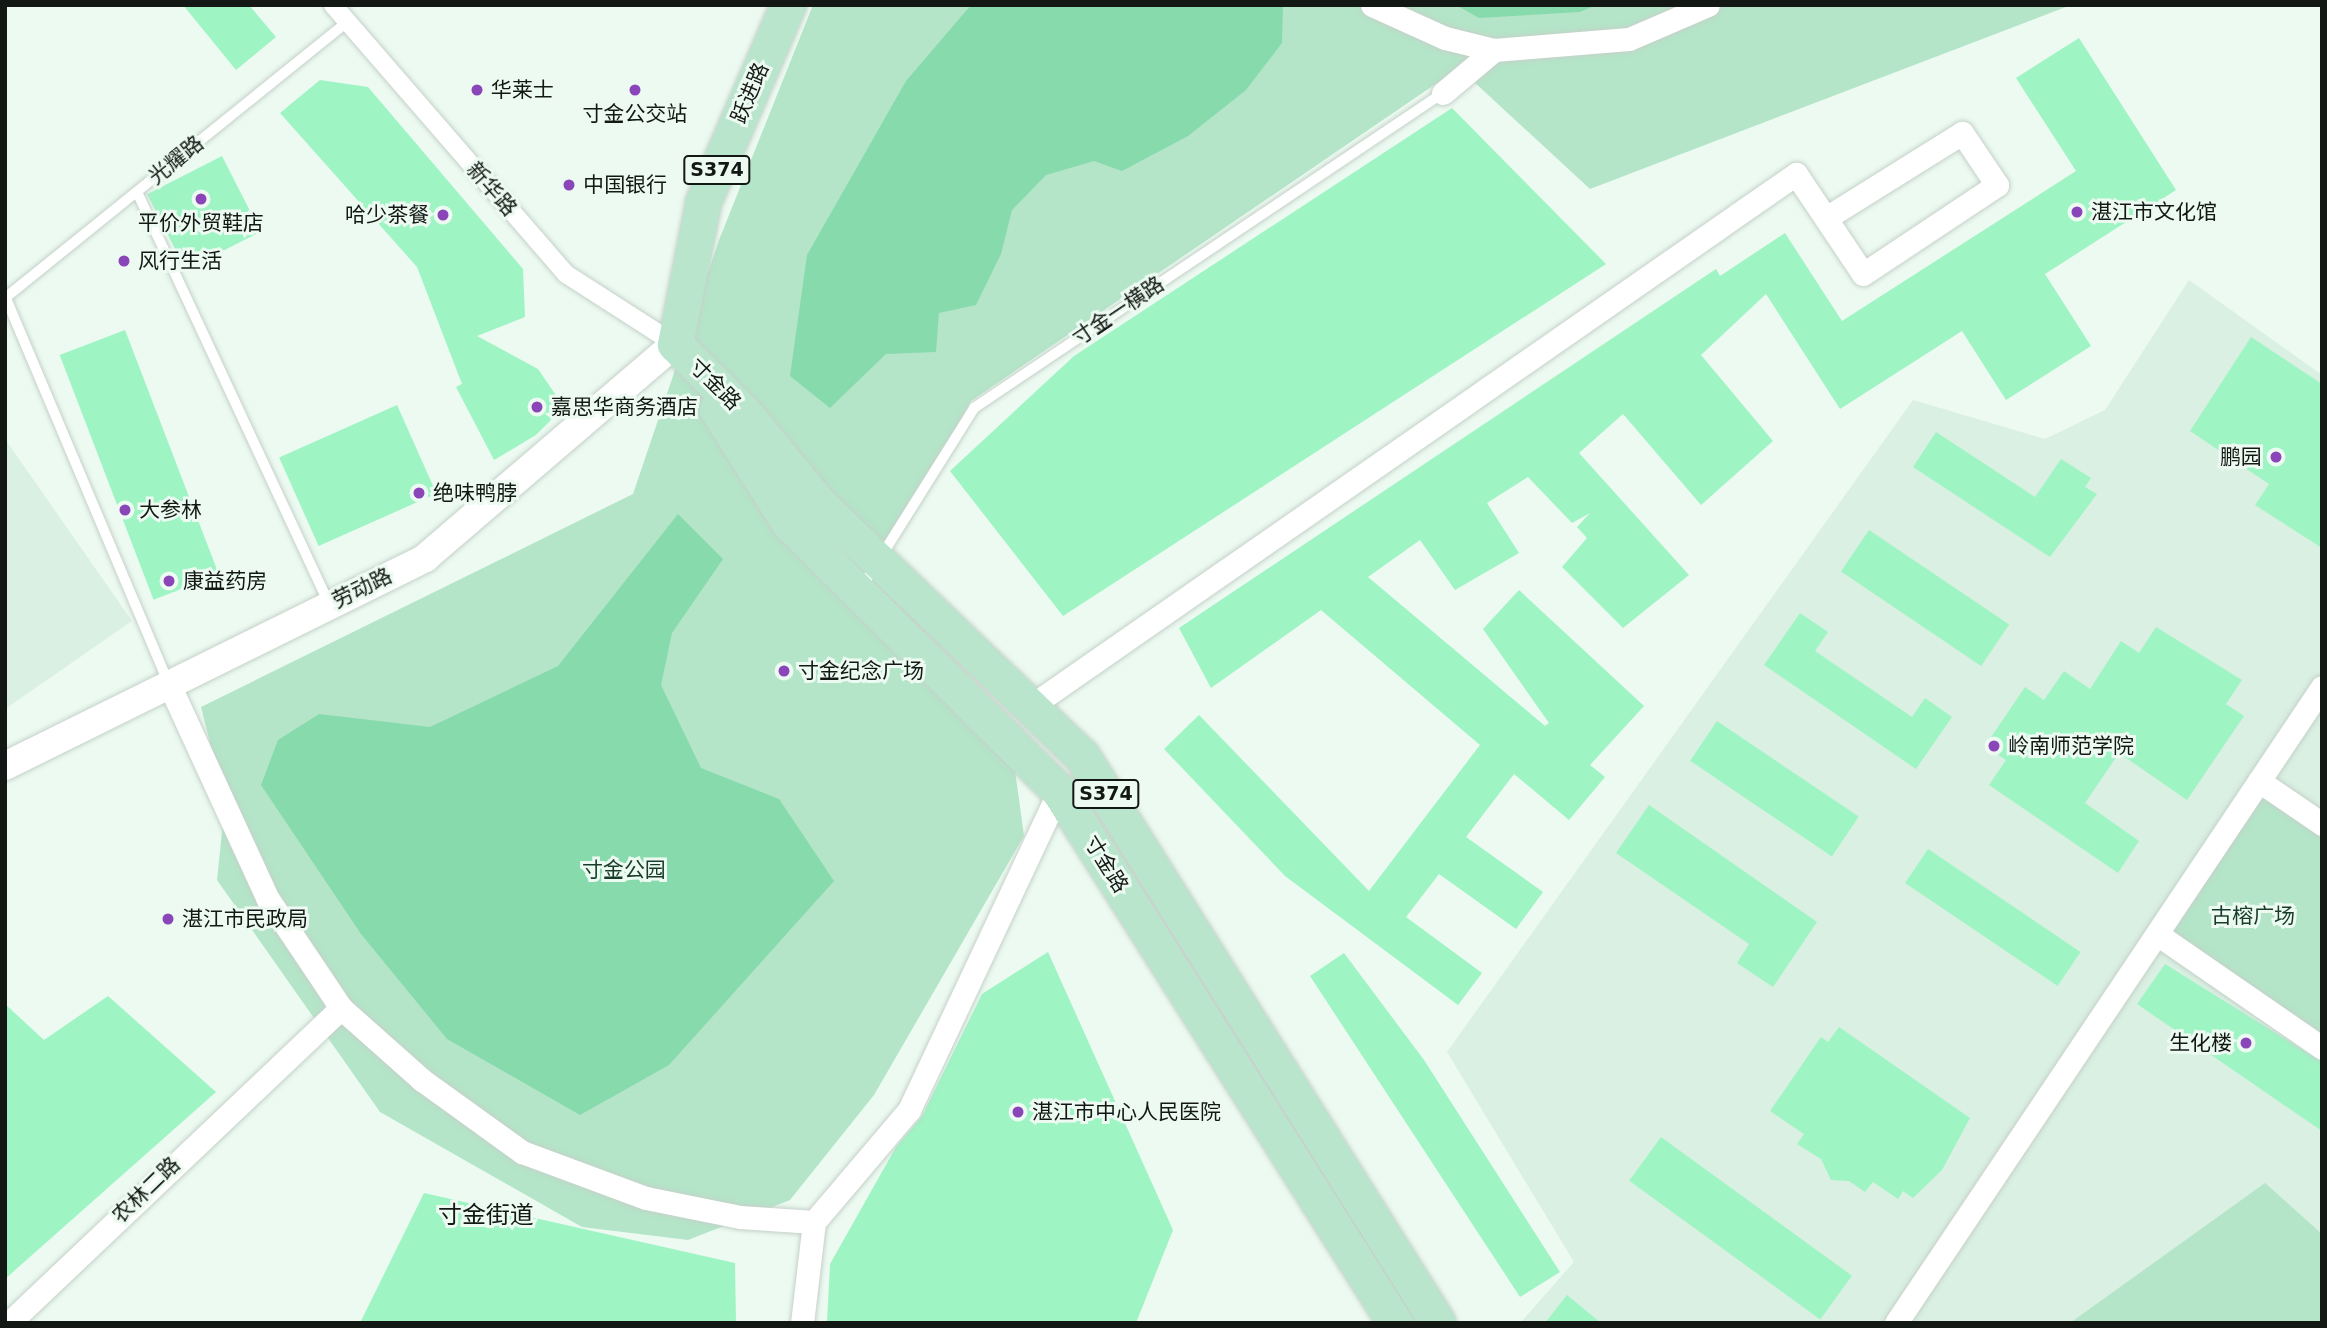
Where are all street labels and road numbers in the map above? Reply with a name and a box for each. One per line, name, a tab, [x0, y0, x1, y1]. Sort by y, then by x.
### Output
street label: 跃进路	[726, 59, 774, 127]
street label: 光耀路	[144, 130, 208, 190]
road number: S374	[682, 154, 752, 186]
street label: 新华路	[462, 157, 522, 221]
street label: 寸金一横路	[1067, 271, 1169, 351]
street label: 寸金路	[684, 353, 746, 415]
street label: 劳动路	[328, 563, 396, 613]
road number: S374	[1071, 778, 1141, 810]
street label: 寸金路	[1079, 831, 1133, 897]
street label: 农林二路	[107, 1152, 185, 1228]

